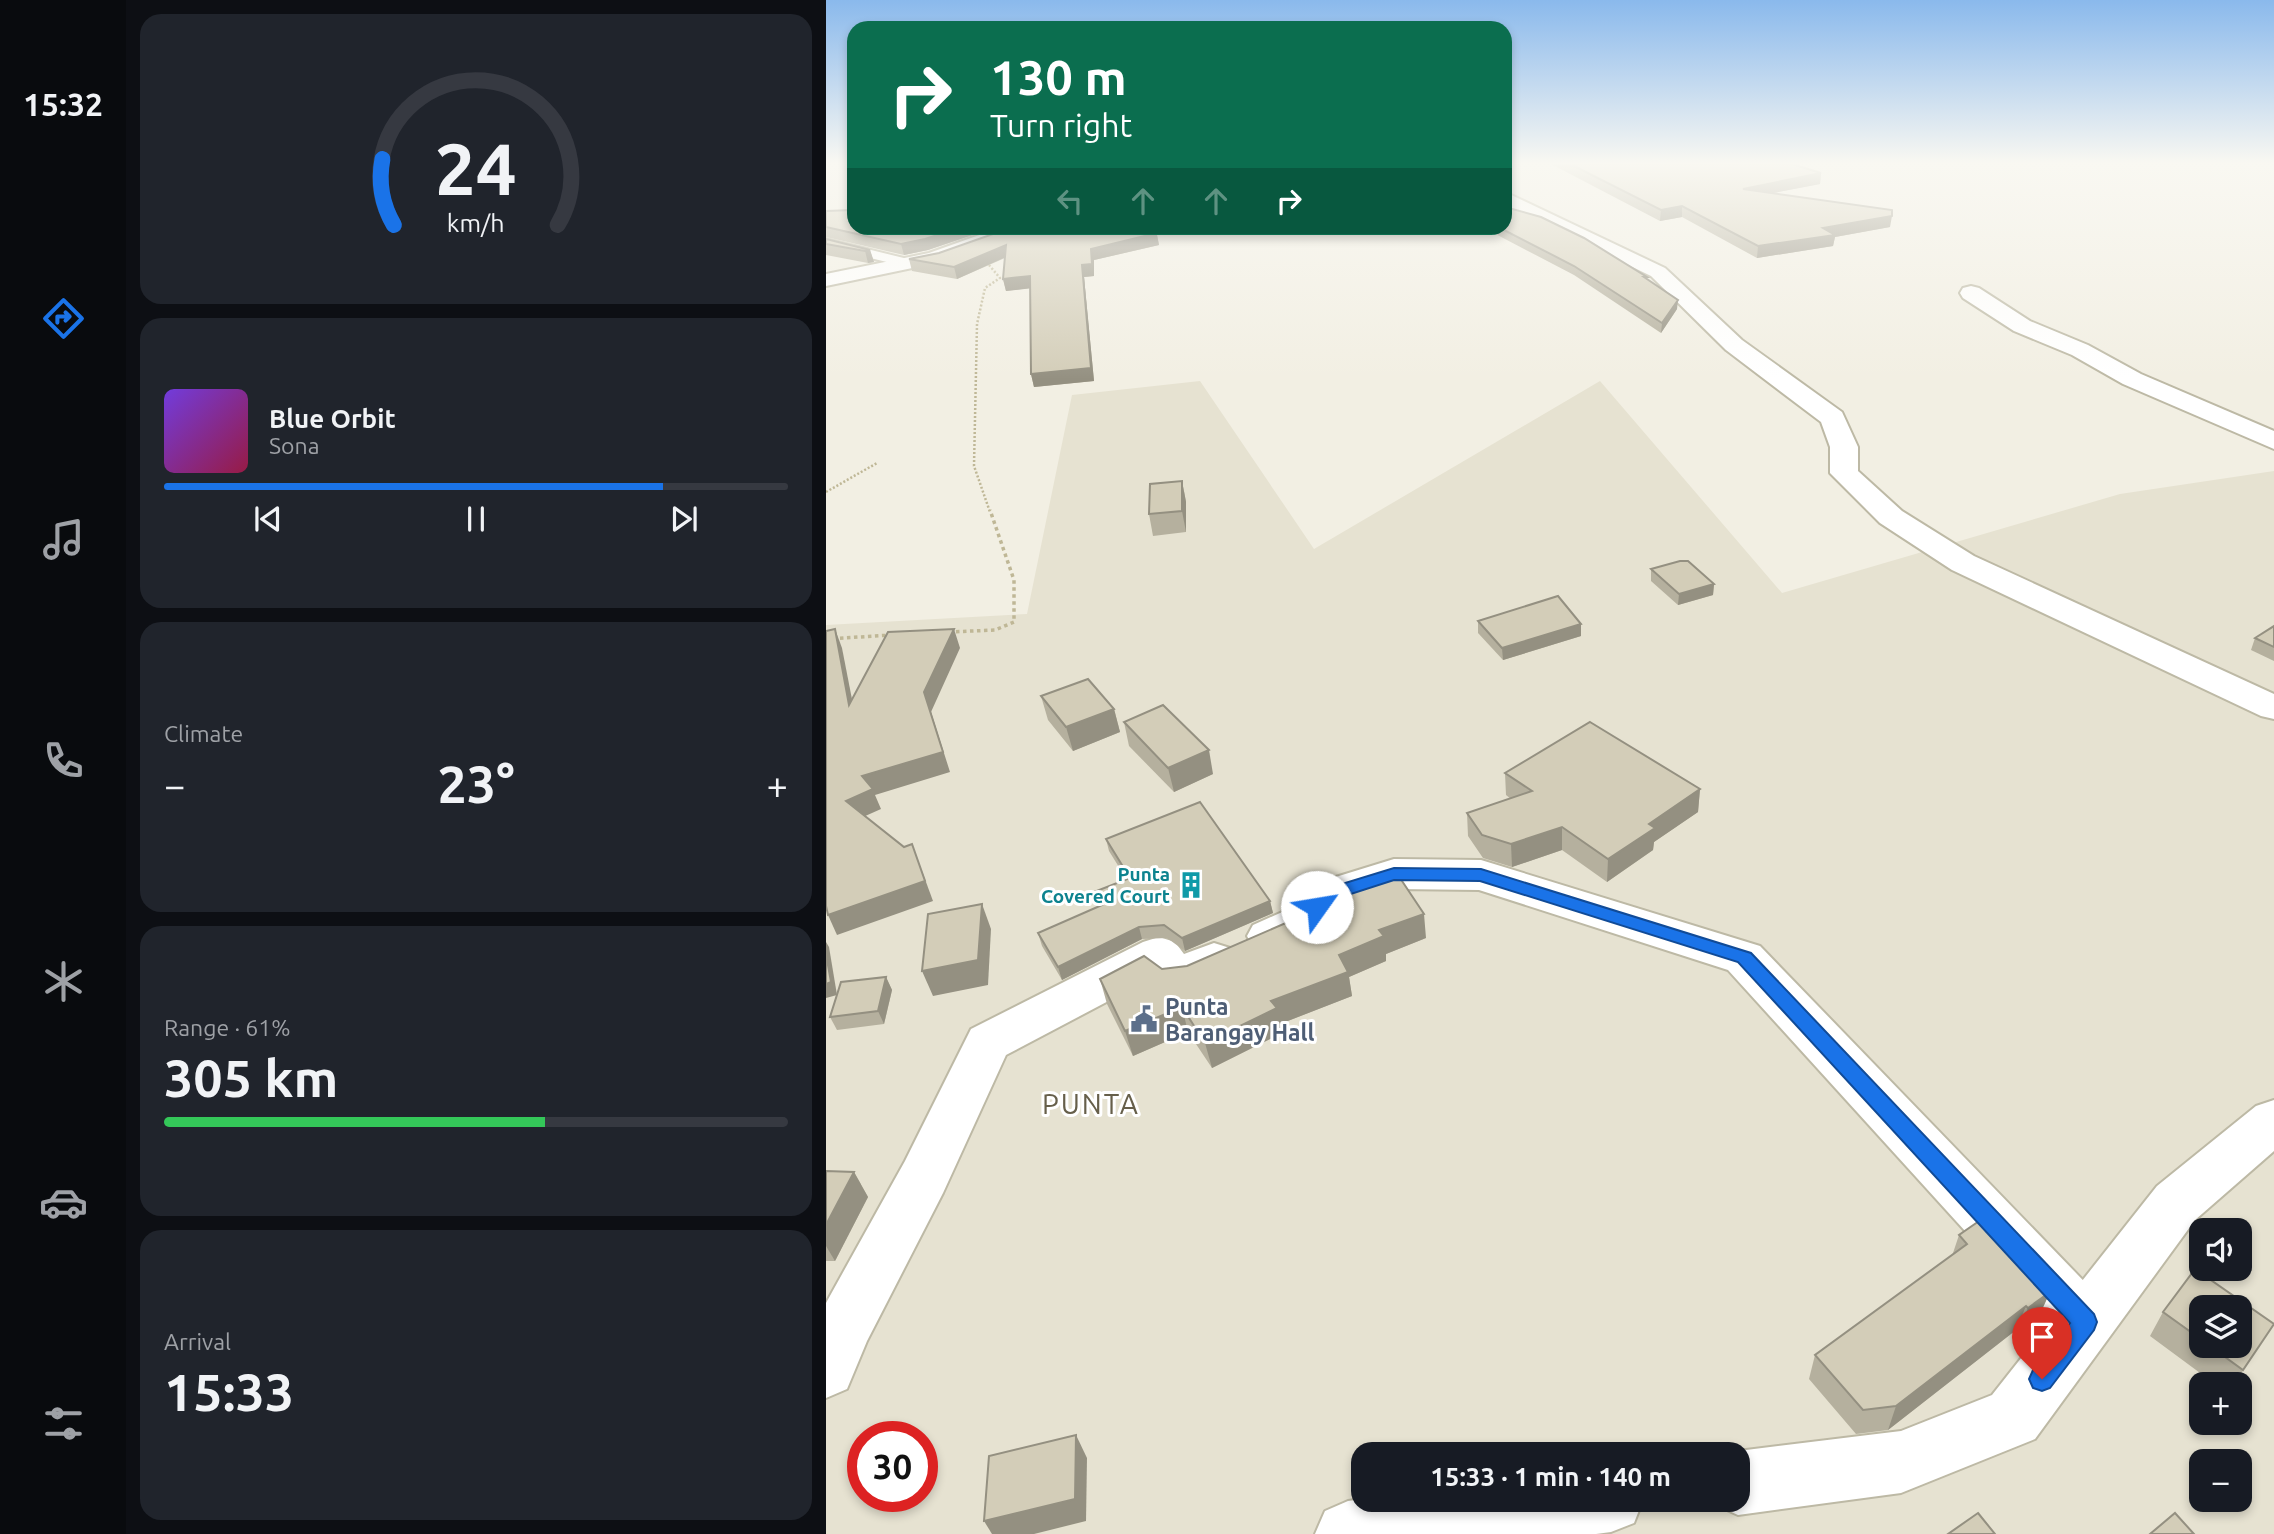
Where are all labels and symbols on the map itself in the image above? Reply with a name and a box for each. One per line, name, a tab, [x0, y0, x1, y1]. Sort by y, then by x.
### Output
place label: Punta Covered Court	[1041, 863, 1170, 907]
building icon: Punta Covered Court	[1176, 870, 1206, 900]
position arrow	[1280, 870, 1354, 944]
place label: Punta Barangay Hall	[1165, 994, 1315, 1045]
public building icon: Punta Barangay Hall	[1129, 1004, 1159, 1034]
district label: PUNTA	[1042, 1088, 1140, 1119]
pin	[2012, 1307, 2072, 1379]
speed limit sign: 30	[847, 1421, 938, 1512]

